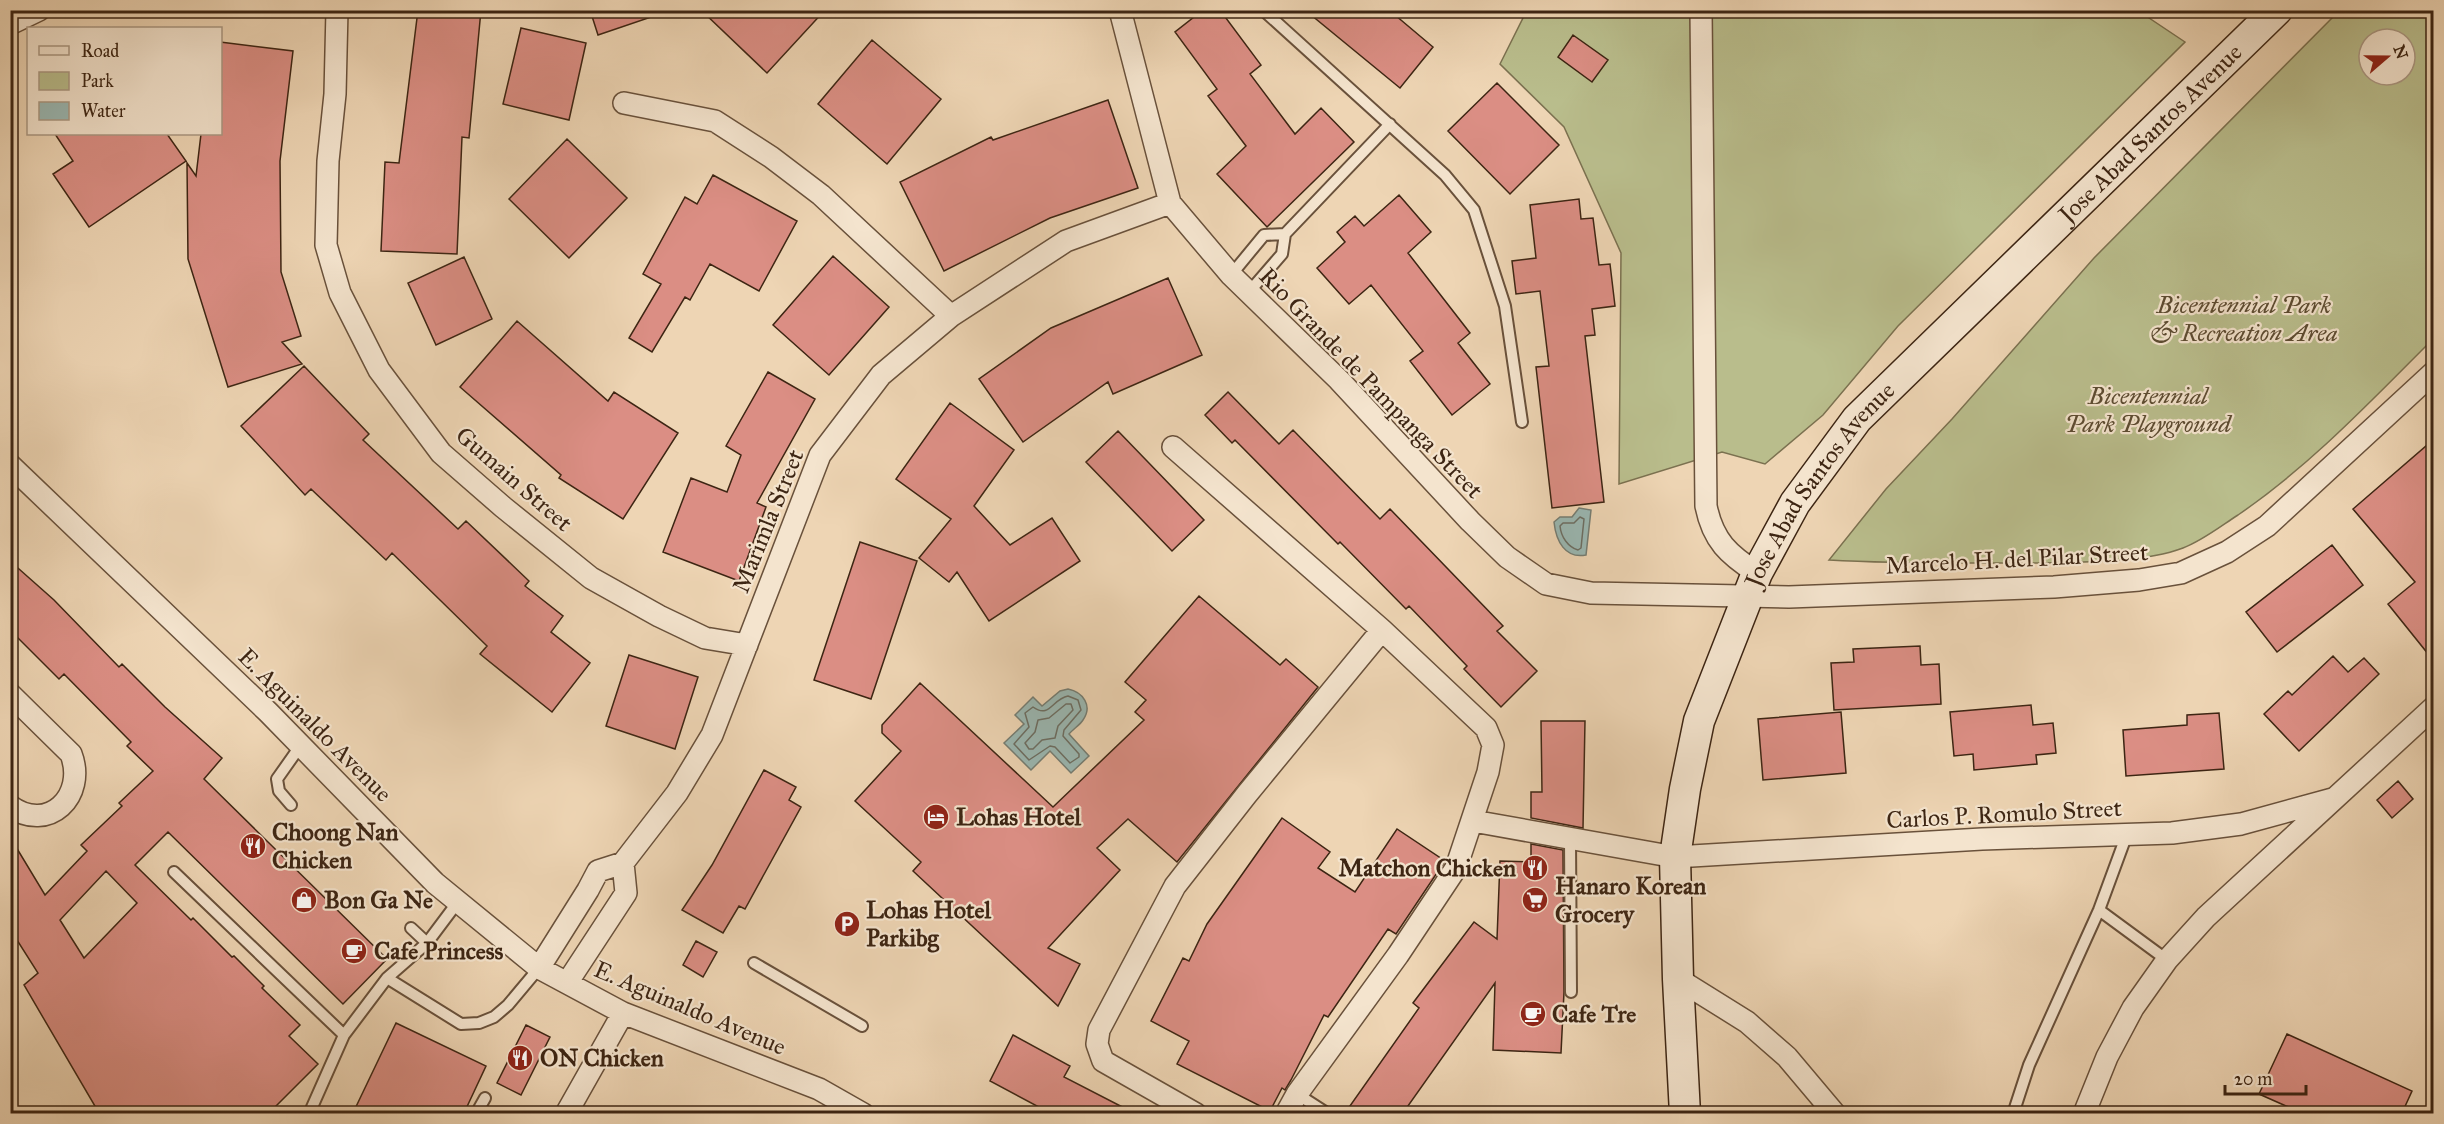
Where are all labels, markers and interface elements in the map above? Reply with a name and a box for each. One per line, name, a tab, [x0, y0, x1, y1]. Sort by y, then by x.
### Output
legend	[27, 27, 222, 135]
north arrow	[2357, 27, 2417, 87]
street label: Jose Abad Santos Avenue	[2050, 37, 2248, 231]
text: Road	[81, 40, 119, 62]
text: N	[2389, 42, 2412, 62]
text: Park	[81, 70, 114, 92]
text: Water	[81, 100, 126, 122]
street label: Rio Grande de Pampanga Street	[1253, 261, 1490, 505]
park label: Bicentennial Park & Recreation Area	[2150, 290, 2338, 348]
street label: Jose Abad Santos Avenue	[1737, 376, 1901, 594]
park label: Bicentennial Park Playground	[2065, 381, 2232, 439]
street label: Gumain Street	[449, 420, 579, 538]
street label: Marimla Street	[726, 444, 811, 597]
street label: Marcelo H. del Pilar Street	[1885, 537, 2150, 581]
street label: E. Aguinaldo Avenue	[232, 642, 398, 808]
street label: Carlos P. Romulo Street	[1885, 793, 2123, 835]
hotel icon: Lohas Hotel	[921, 802, 951, 832]
place label: Lohas Hotel	[956, 802, 1082, 832]
place label: Choong Nan Chicken	[272, 817, 398, 875]
restaurant icon: Choong Nan Chicken	[238, 831, 268, 861]
place label: Matchon Chicken	[1339, 853, 1516, 883]
restaurant icon: Matchon Chicken	[1520, 853, 1550, 883]
place label: Hanaro Korean Grocery	[1555, 871, 1706, 929]
shop icon: Bon Ga Ne	[289, 885, 319, 915]
place label: Bon Ga Ne	[324, 885, 433, 915]
supermarket icon: Hanaro Korean Grocery	[1520, 885, 1550, 915]
place label: Lohas Hotel Parkibg	[866, 895, 992, 953]
parking icon: Lohas Hotel Parkibg	[832, 909, 862, 939]
cafe icon: Cafe Princess	[339, 936, 369, 966]
place label: Cafe Princess	[374, 936, 504, 966]
street label: E. Aguinaldo Avenue	[590, 954, 790, 1062]
cafe icon: Cafe Tre	[1518, 999, 1548, 1029]
place label: Cafe Tre	[1552, 999, 1636, 1029]
restaurant icon: ON Chicken	[505, 1043, 535, 1073]
place label: ON Chicken	[540, 1043, 664, 1073]
scale bar	[2225, 1058, 2306, 1096]
text: 20 m	[2234, 1068, 2272, 1090]

